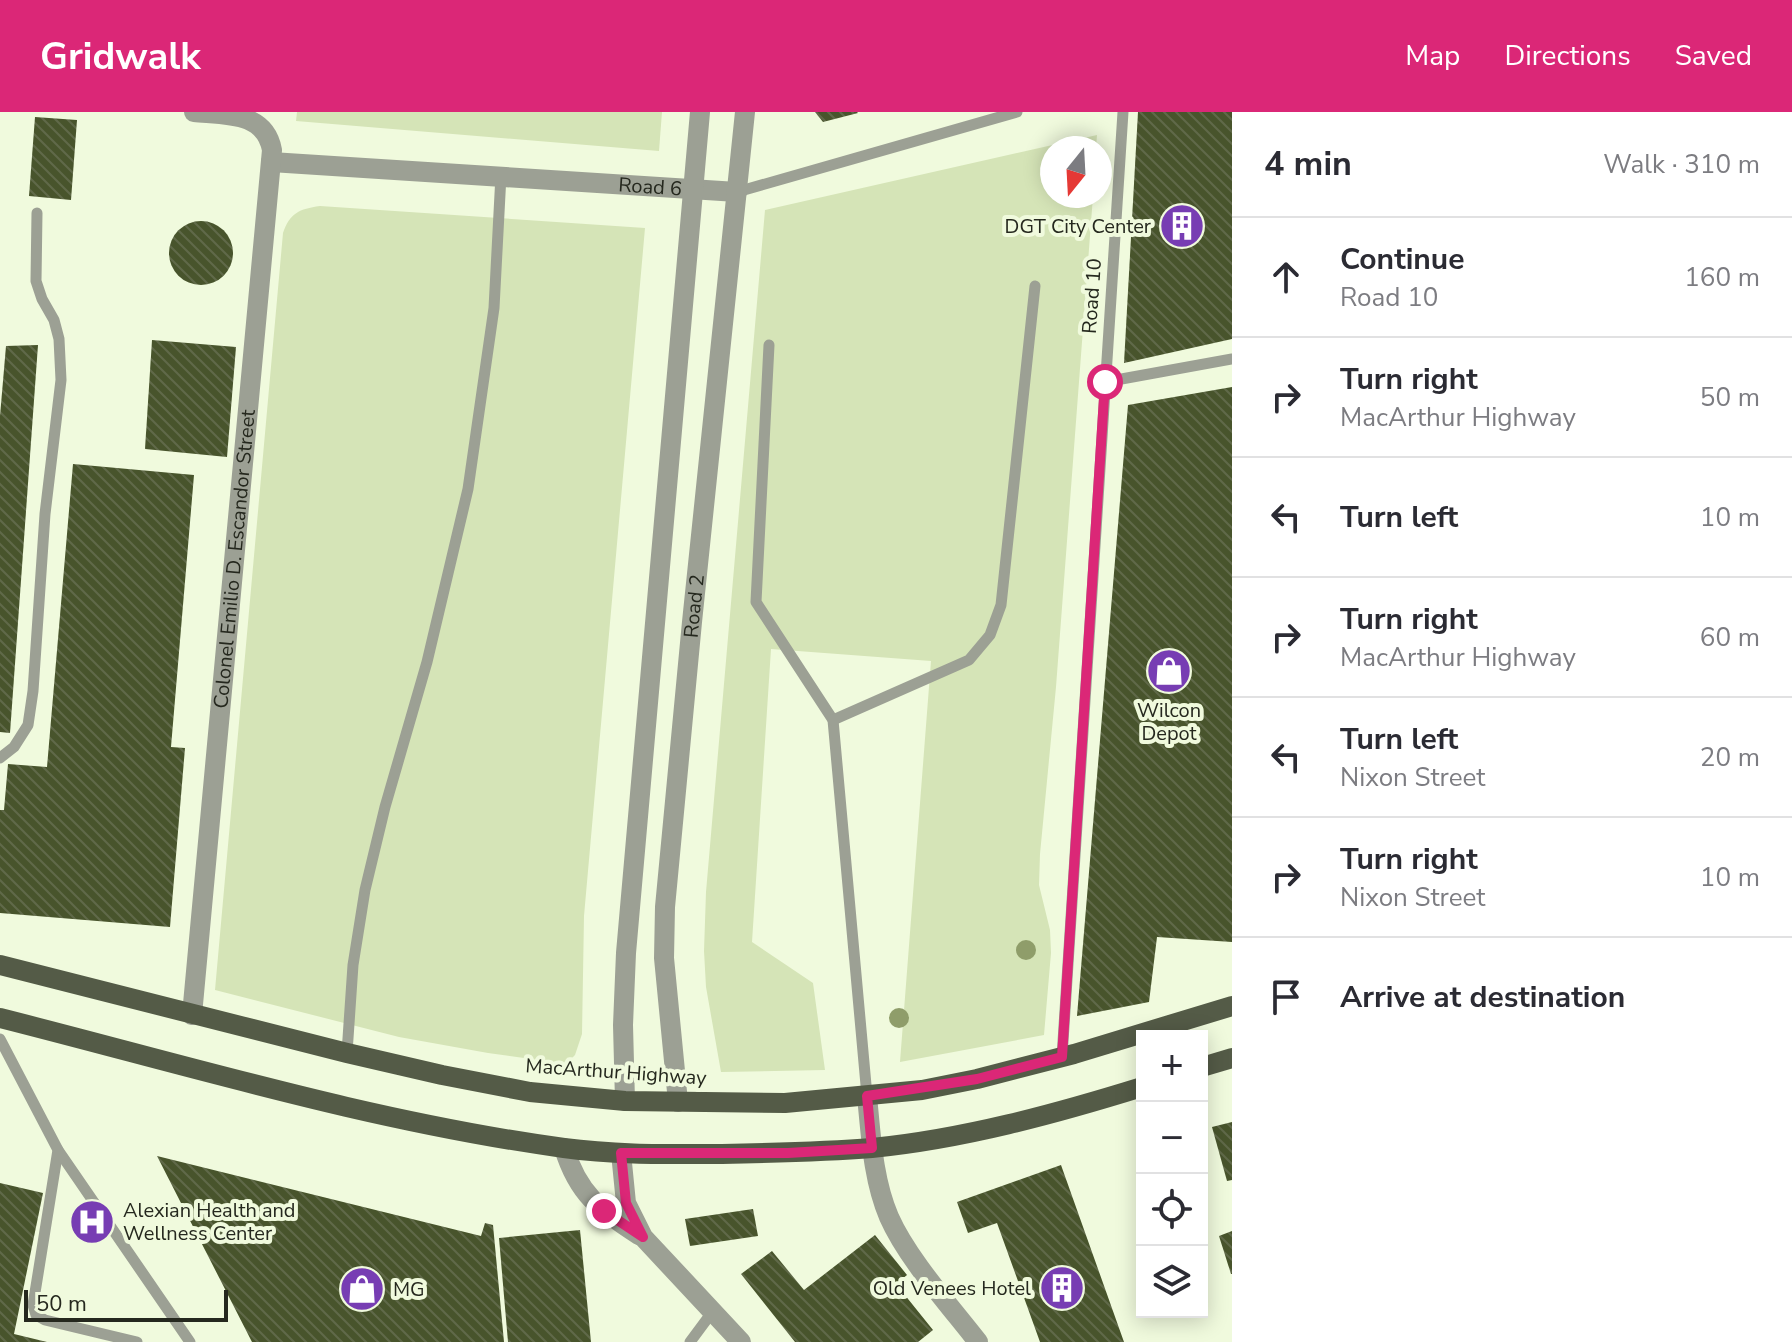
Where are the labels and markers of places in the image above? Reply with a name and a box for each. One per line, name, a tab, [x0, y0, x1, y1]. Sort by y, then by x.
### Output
building icon: DGT City Center	[1158, 202, 1206, 250]
place label: DGT City Center	[1005, 213, 1151, 240]
shop icon: Wilcon Depot	[1145, 647, 1193, 695]
place label: Wilcon Depot	[1137, 697, 1201, 747]
place label: Alexian Health and Wellness Center	[123, 1197, 296, 1247]
hospital icon: Alexian Health and Wellness Center	[68, 1198, 116, 1246]
building icon: Old Venees Hotel	[1038, 1264, 1086, 1312]
shop icon: MG	[338, 1265, 386, 1313]
place label: Old Venees Hotel	[873, 1275, 1031, 1302]
place label: MG	[393, 1276, 425, 1303]

